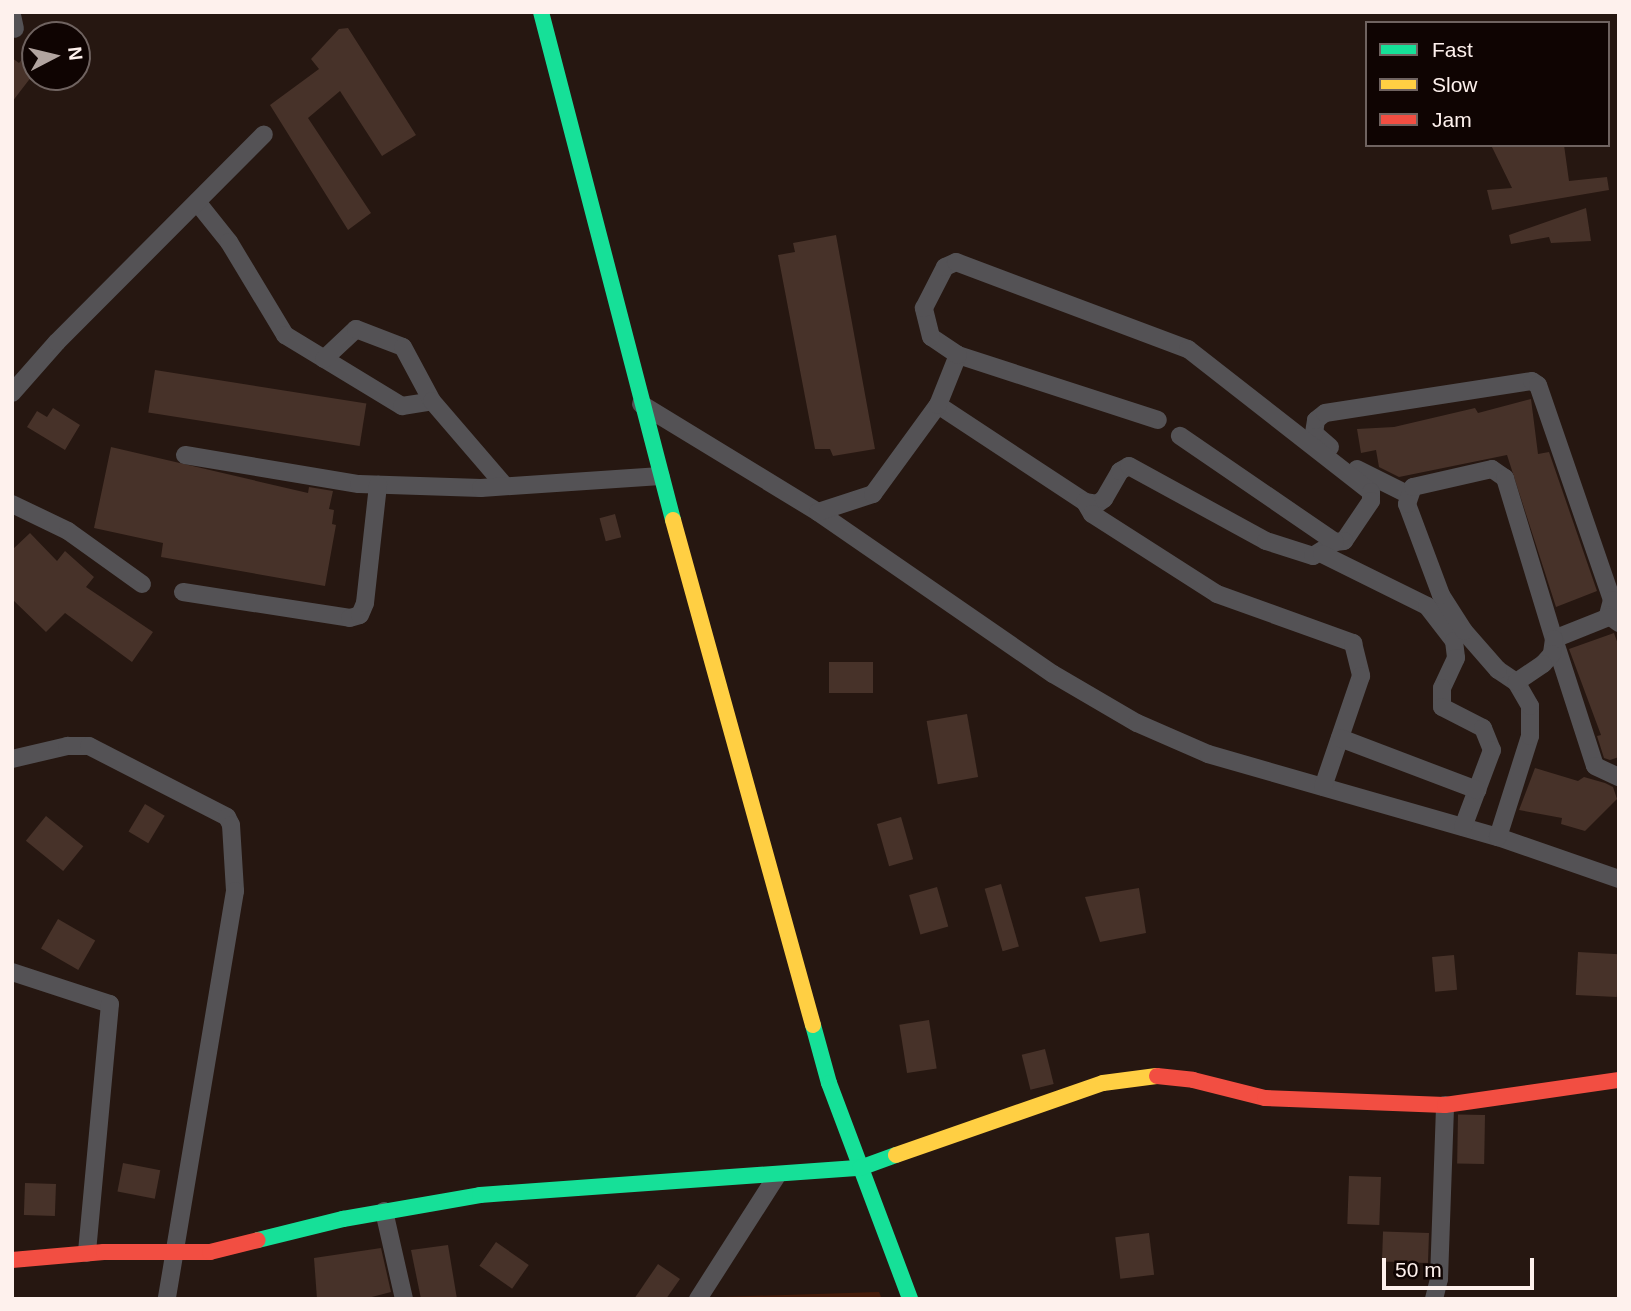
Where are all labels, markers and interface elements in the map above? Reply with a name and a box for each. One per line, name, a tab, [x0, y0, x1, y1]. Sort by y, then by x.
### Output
north arrow	[21, 21, 91, 91]
legend	[1365, 21, 1610, 147]
text: Fast	[1432, 38, 1473, 61]
text: N	[64, 46, 87, 62]
text: Slow	[1432, 73, 1478, 96]
text: Jam	[1432, 108, 1472, 131]
scale bar	[1386, 1244, 1538, 1288]
text: 50 m	[1395, 1258, 1442, 1281]

